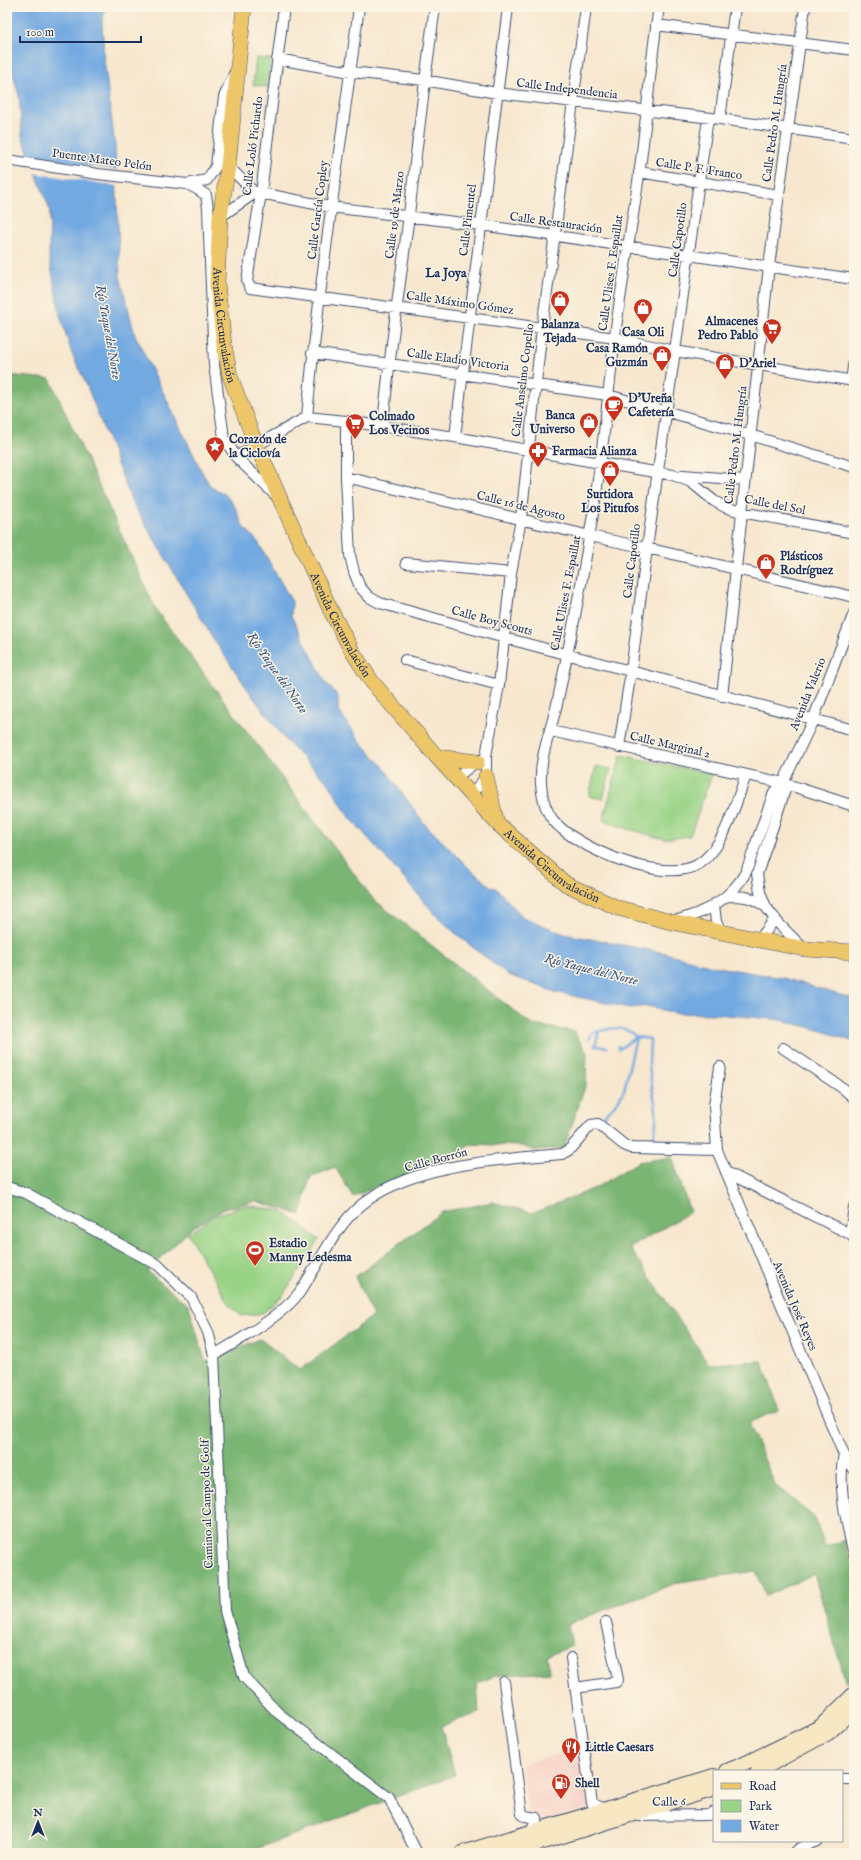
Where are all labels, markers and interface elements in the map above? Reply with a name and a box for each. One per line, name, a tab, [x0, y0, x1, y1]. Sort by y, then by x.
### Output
scale bar	[20, 18, 141, 44]
text: 100 m	[26, 25, 54, 40]
street label: Calle Pedro M. Hungría	[759, 62, 791, 183]
street label: Calle Independencia	[515, 75, 619, 104]
street label: Calle Loló Pichardo	[239, 95, 267, 196]
street label: Puente Mateo Pelón	[51, 146, 154, 175]
street label: Calle P. F. Franco	[655, 155, 744, 183]
street label: Calle García Copley	[304, 159, 333, 261]
street label: Calle 19 de Marzo	[382, 170, 408, 260]
street label: Calle Pimentel	[456, 182, 480, 257]
street label: Calle Capotillo	[665, 201, 692, 279]
street label: Calle Restauración	[509, 209, 604, 237]
street label: Calle Ulises F. Espaillat	[595, 214, 628, 332]
district label: La Joya	[424, 265, 467, 282]
street label: Avenida Circunvalación	[209, 266, 240, 385]
water label: Río Yaque del Norte	[91, 283, 125, 381]
street label: Calle Máximo Gómez	[405, 288, 515, 318]
shop icon: Balanza Tejada	[549, 289, 571, 317]
shop icon: Casa Oli	[632, 297, 654, 325]
place label: Almacenes Pedro Pablo	[698, 314, 759, 343]
place label: Balanza Tejada	[541, 317, 580, 347]
supermarket icon: Almacenes Pedro Pablo	[761, 317, 783, 345]
street label: Calle Anselmo Copello	[509, 322, 538, 438]
place label: Casa Oli	[622, 325, 665, 340]
place label: Casa Ramón Guzmán	[586, 341, 649, 370]
shop icon: Casa Ramón Guzmán	[651, 344, 673, 372]
street label: Calle Eladio Victoria	[406, 345, 511, 375]
shop icon: D'Ariel	[714, 352, 736, 380]
place label: D'Ariel	[739, 356, 777, 371]
street label: Calle Pedro M. Hungría	[721, 384, 751, 505]
place label: D'Ureña Cafetería	[628, 391, 675, 420]
cafe icon: D'Ureña Cafetería	[603, 394, 625, 422]
place label: Banca Universo	[529, 408, 576, 437]
place label: Colmado Los Vecinos	[368, 409, 430, 438]
shop icon: Banca Universo	[578, 411, 600, 439]
supermarket icon: Colmado Los Vecinos	[344, 412, 366, 440]
place label: Corazón de la Ciclovía	[228, 432, 287, 461]
place icon: Corazón de la Ciclovía	[204, 435, 226, 463]
pharmacy icon: Farmacia Alianza	[527, 440, 549, 468]
place label: Farmacia Alianza	[552, 444, 637, 459]
shop icon: Surtidora Los Pitufos	[599, 459, 621, 487]
place label: Surtidora Los Pitufos	[580, 487, 639, 516]
street label: Calle 16 de Agosto	[475, 488, 567, 524]
street label: Calle del Sol	[743, 492, 808, 518]
street label: Calle Capotillo	[620, 522, 645, 599]
street label: Calle Ulises F. Espaillat	[547, 534, 586, 652]
place label: Plásticos Rodríguez	[780, 549, 834, 579]
shop icon: Plásticos Rodríguez	[755, 552, 777, 580]
street label: Avenida Circunvalación	[307, 569, 375, 680]
street label: Calle Boy Scouts	[450, 603, 534, 639]
water label: Río Yaque del Norte	[243, 629, 312, 718]
street label: Avenida Valerio	[786, 655, 830, 734]
street label: Calle Marginal 2	[628, 728, 712, 762]
street label: Avenida Circunvalación	[500, 825, 603, 906]
water label: Río Yaque del Norte	[542, 950, 640, 990]
street label: Calle Borrón	[403, 1144, 470, 1176]
place label: Estadio Manny Ledesma	[269, 1236, 352, 1266]
sports icon: Estadio Manny Ledesma	[244, 1239, 266, 1267]
street label: Avenida José Reyes	[768, 1258, 821, 1353]
street label: Camino al Campo de Golf	[197, 1436, 218, 1569]
restaurant icon: Little Caesars	[560, 1736, 582, 1764]
place label: Little Caesars	[584, 1740, 654, 1755]
legend	[713, 1770, 843, 1842]
fuel station icon: Shell	[550, 1772, 572, 1800]
place label: Shell	[575, 1776, 600, 1791]
text: Road	[749, 1779, 777, 1794]
street label: Calle 6	[652, 1794, 687, 1810]
text: Park	[749, 1799, 772, 1814]
north arrow	[18, 1802, 58, 1842]
text: N	[32, 1806, 43, 1820]
text: Water	[749, 1819, 780, 1834]

